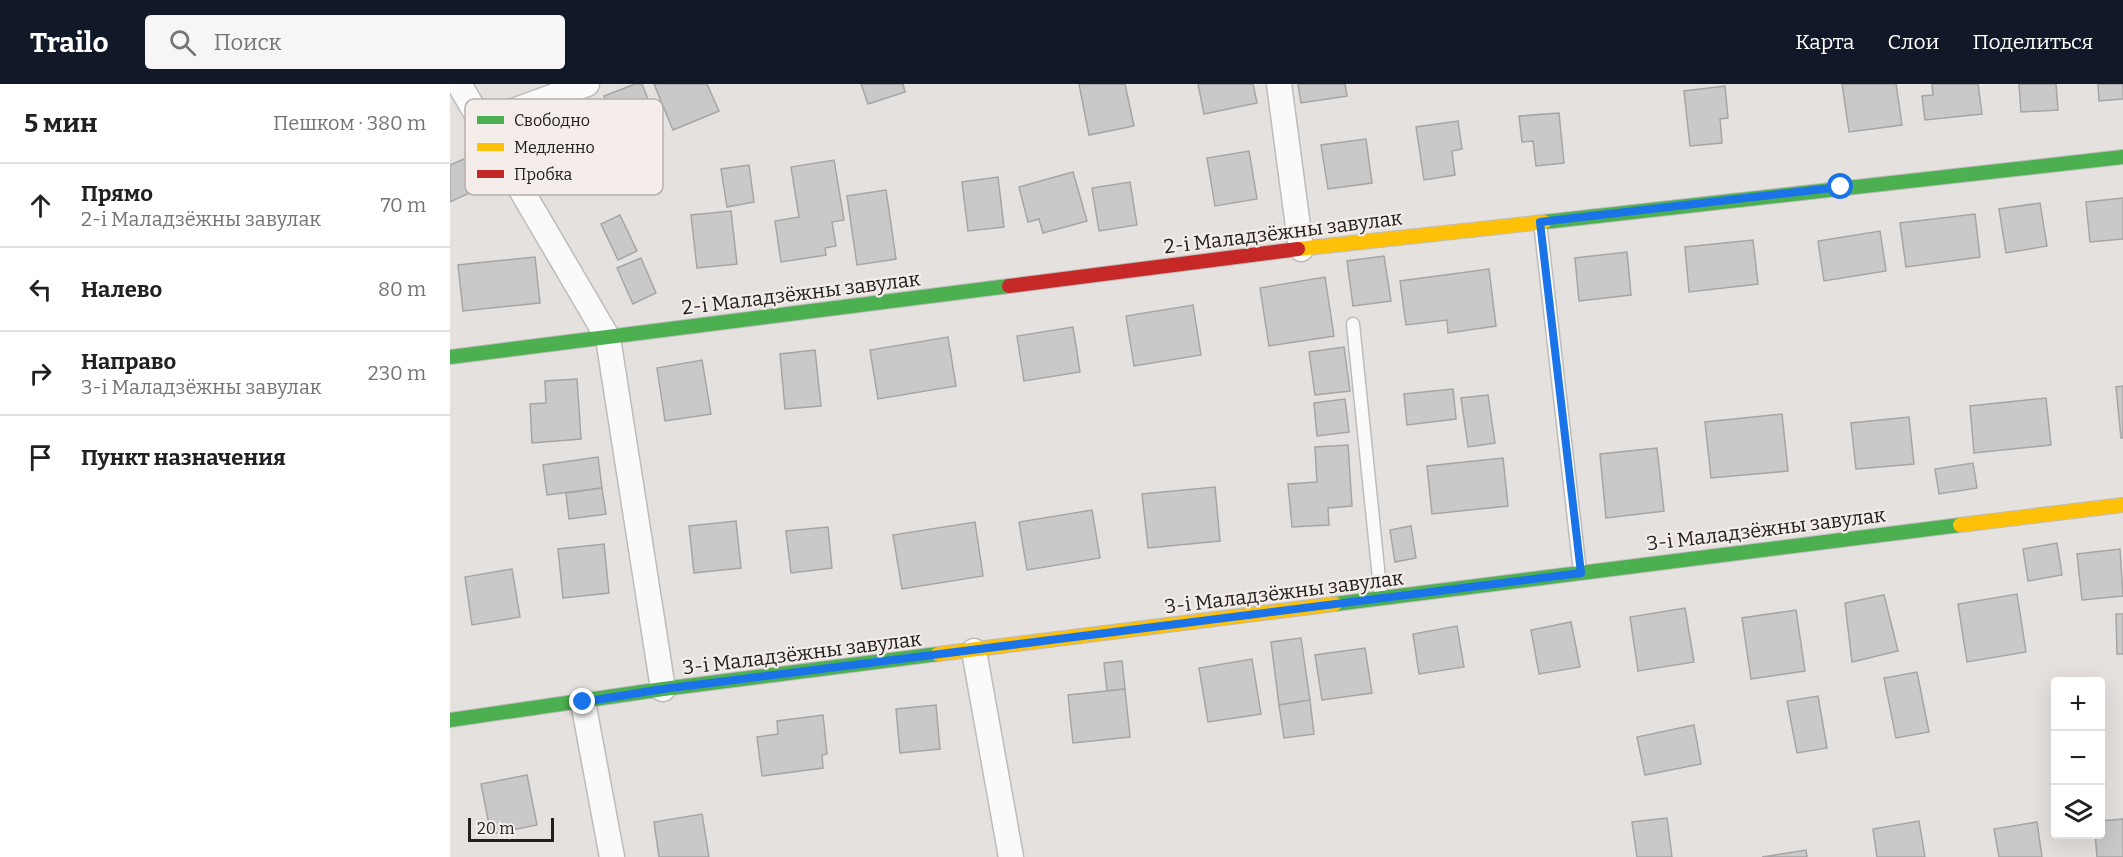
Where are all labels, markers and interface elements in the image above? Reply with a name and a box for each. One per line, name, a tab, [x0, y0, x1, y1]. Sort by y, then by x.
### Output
search box	[145, 15, 565, 69]
text: Trailo	[30, 26, 109, 59]
icon: search	[166, 26, 199, 59]
text: Поиск	[214, 29, 282, 56]
text: Карта	[1795, 29, 1854, 55]
text: Слои	[1887, 29, 1939, 55]
text: Поделиться	[1972, 29, 2093, 55]
legend	[465, 99, 663, 195]
text: 5 мин	[24, 108, 97, 139]
text: Пешком · 380 m	[273, 111, 426, 135]
text: Свободно	[514, 111, 590, 130]
text: Медленно	[514, 138, 595, 157]
text: Пробка	[514, 165, 573, 184]
route start	[1827, 173, 1853, 199]
text: Прямо	[81, 180, 153, 207]
icon: ahead	[24, 189, 57, 222]
text: 70 m	[380, 193, 426, 217]
street label: 2-і Маладзёжны завулак	[1162, 205, 1404, 259]
text: 2-і Маладзёжны завулак	[81, 207, 321, 231]
street label: 2-і Маладзёжны завулак	[680, 266, 922, 320]
icon: left	[24, 273, 57, 306]
text: Налево	[81, 276, 162, 303]
text: 80 m	[378, 277, 426, 301]
text: Направо	[81, 348, 176, 375]
icon: right	[24, 357, 57, 390]
text: 230 m	[368, 361, 426, 385]
text: 3-і Маладзёжны завулак	[81, 375, 322, 399]
icon: arrive	[24, 441, 57, 474]
text: Пункт назначения	[81, 444, 286, 471]
street label: 3-і Маладзёжны завулак	[1645, 502, 1887, 556]
street label: 3-і Маладзёжны завулак	[1163, 565, 1405, 619]
street label: 3-і Маладзёжны завулак	[681, 626, 923, 680]
map controls	[2051, 677, 2105, 839]
button: +	[2051, 677, 2105, 731]
route end	[569, 688, 595, 714]
button: −	[2051, 731, 2105, 785]
button: layers	[2051, 785, 2105, 839]
scale bar	[468, 815, 554, 842]
text: 20 m	[477, 819, 514, 838]

